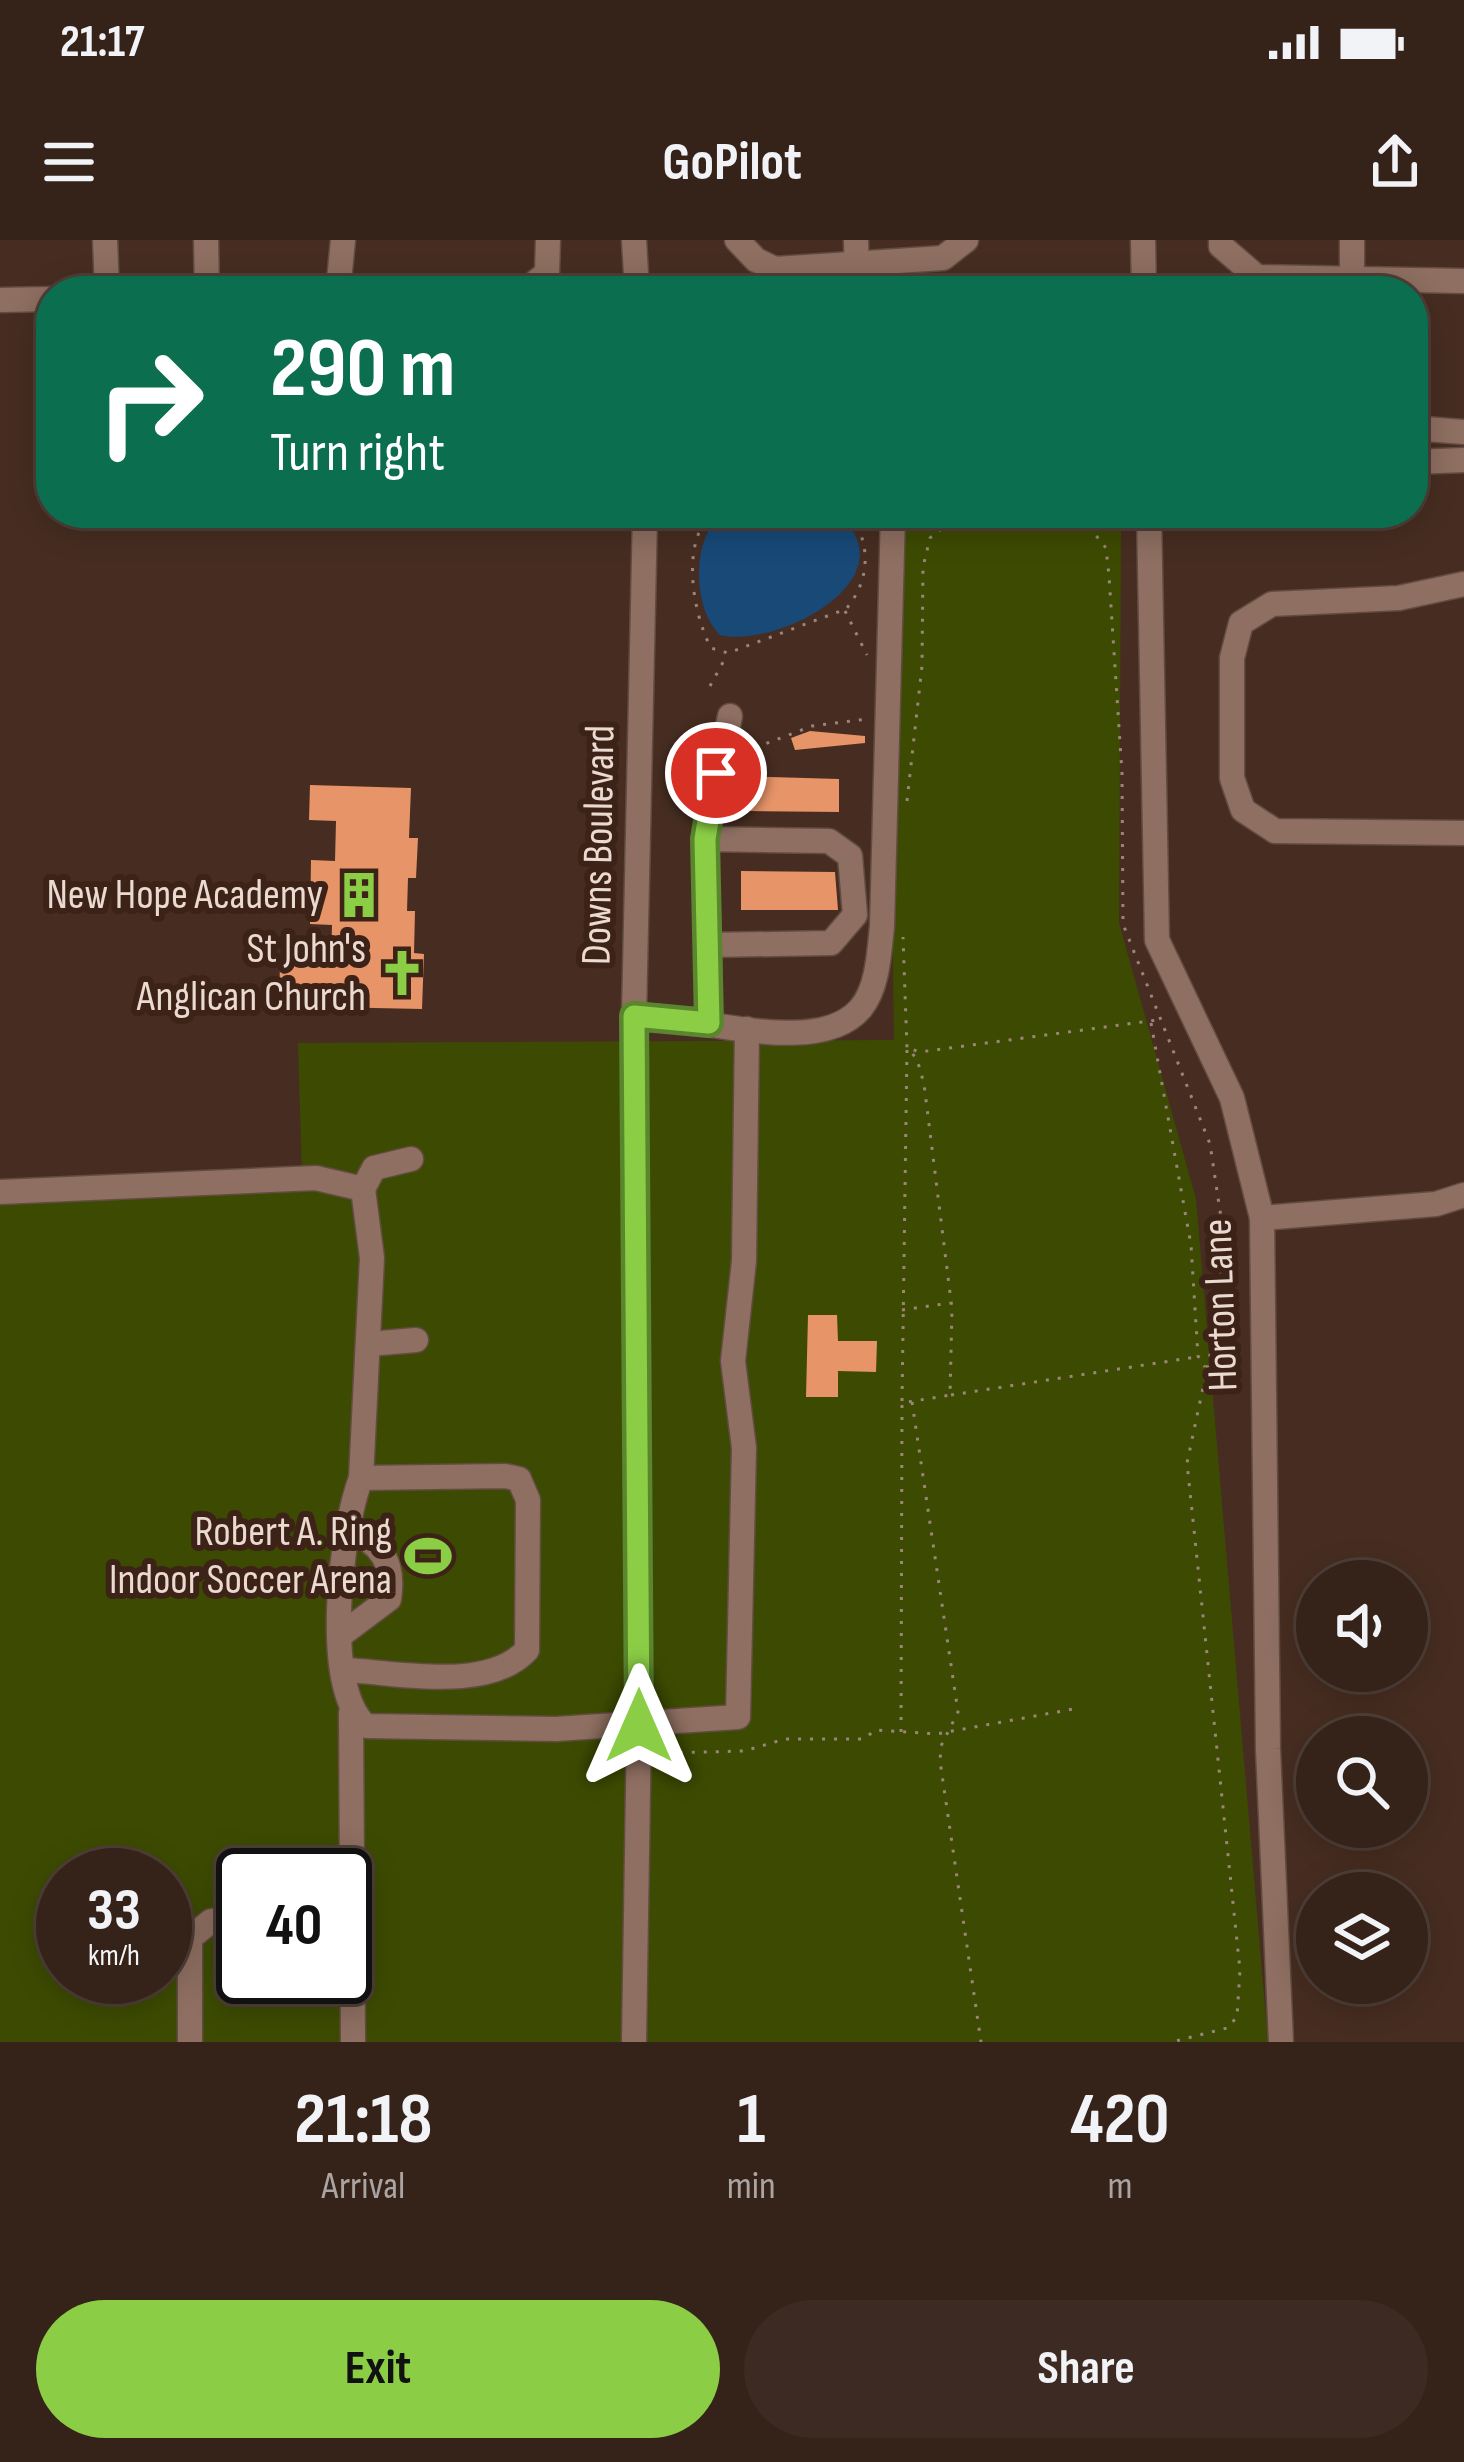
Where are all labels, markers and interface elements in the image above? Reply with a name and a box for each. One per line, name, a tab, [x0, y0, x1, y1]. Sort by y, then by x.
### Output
text: 21:17	[60, 15, 144, 70]
icon: menu	[36, 129, 102, 195]
icon: share	[1362, 129, 1428, 195]
text: GoPilot	[662, 130, 802, 195]
text: 290 m	[270, 319, 455, 420]
icon: right	[72, 324, 228, 480]
text: Turn right	[270, 421, 445, 486]
pin	[665, 722, 767, 824]
street label: Downs Boulevard	[571, 725, 627, 965]
icon: arrive	[683, 740, 749, 806]
place label: New Hope Academy	[46, 870, 323, 921]
building icon: New Hope Academy	[334, 870, 384, 920]
place label: St John's Anglican Church	[136, 924, 366, 1023]
church icon: St John's Anglican Church	[377, 948, 427, 998]
street label: Horton Lane	[1193, 1218, 1249, 1392]
place label: Robert A. Ring Indoor Soccer Arena	[109, 1507, 392, 1606]
sports icon: Robert A. Ring Indoor Soccer Arena	[403, 1531, 453, 1581]
map controls	[1296, 1560, 1428, 2004]
button: sound	[1296, 1560, 1428, 1692]
position arrow	[576, 1663, 702, 1789]
button: search	[1296, 1716, 1428, 1848]
speed limit sign: 40	[216, 1848, 372, 2004]
button: layers	[1296, 1872, 1428, 2004]
text: 33	[87, 1875, 141, 1947]
text: km/h	[88, 1938, 140, 1974]
text: 21:18	[294, 2077, 432, 2164]
text: 1	[737, 2077, 765, 2164]
text: 420	[1070, 2077, 1170, 2164]
text: Arrival	[321, 2163, 405, 2210]
text: min	[727, 2163, 776, 2210]
text: m	[1107, 2163, 1132, 2210]
button: Exit	[36, 2300, 720, 2438]
button: Share	[744, 2300, 1428, 2438]

